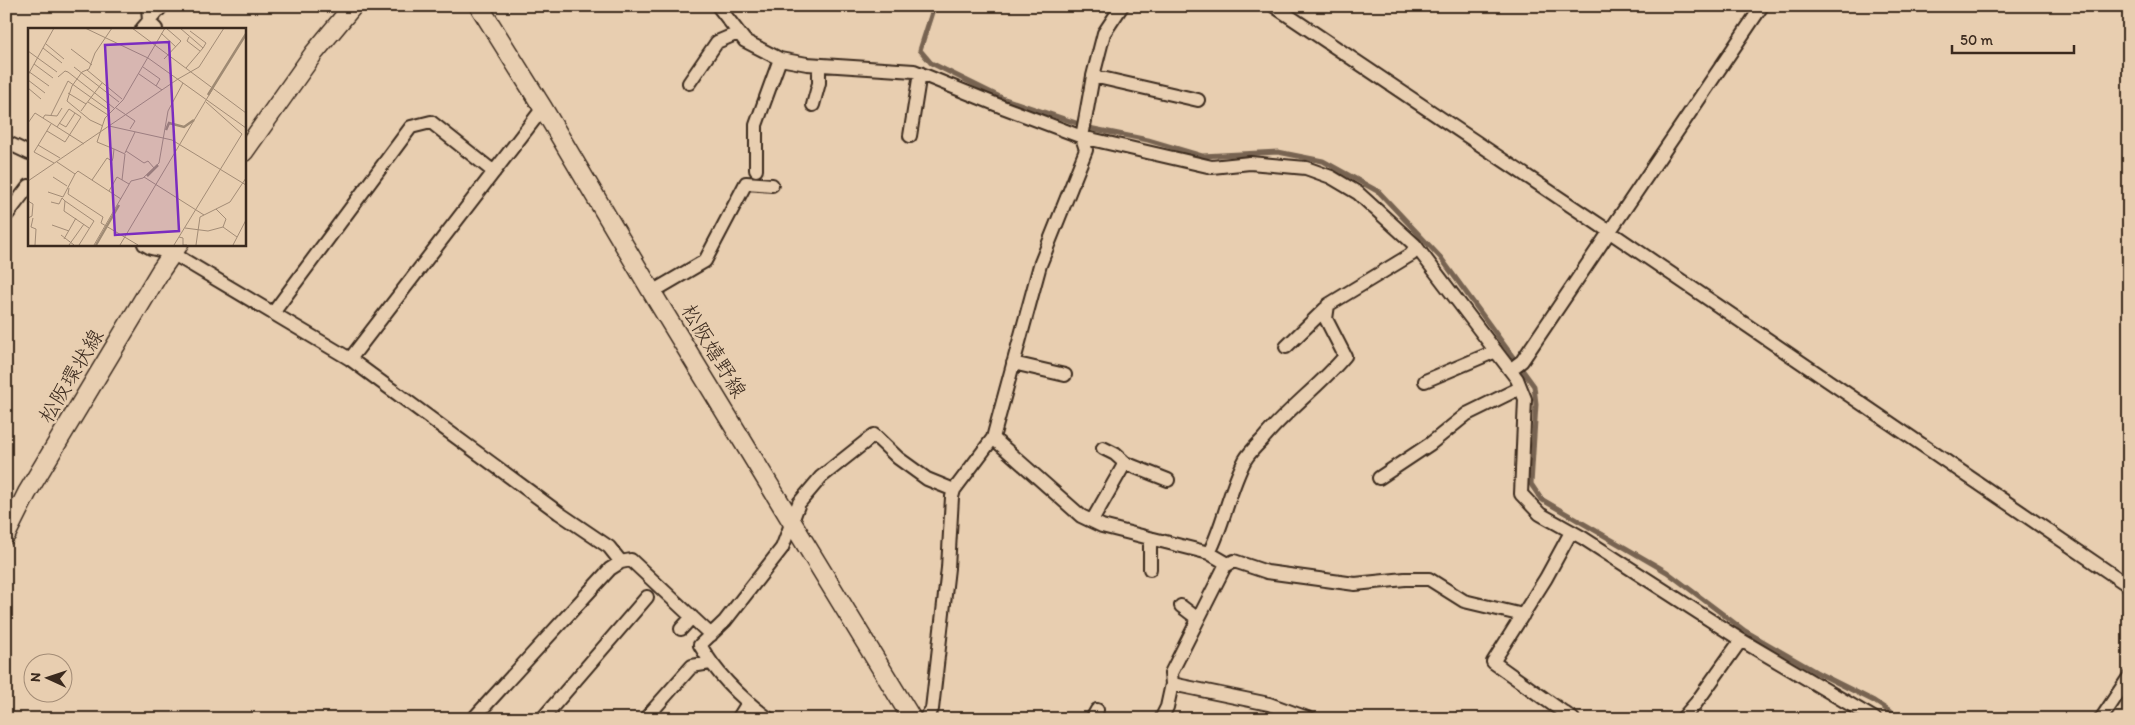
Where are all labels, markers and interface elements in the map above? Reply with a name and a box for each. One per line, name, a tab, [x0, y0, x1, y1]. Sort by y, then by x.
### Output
scale bar	[1952, 22, 2075, 54]
inset map	[28, 28, 245, 245]
text: 50 m	[1960, 31, 1993, 49]
street label: 松阪嬉野線	[677, 299, 752, 402]
street label: 松阪環状線	[33, 324, 108, 427]
north arrow	[22, 652, 72, 702]
text: N	[27, 672, 44, 683]

